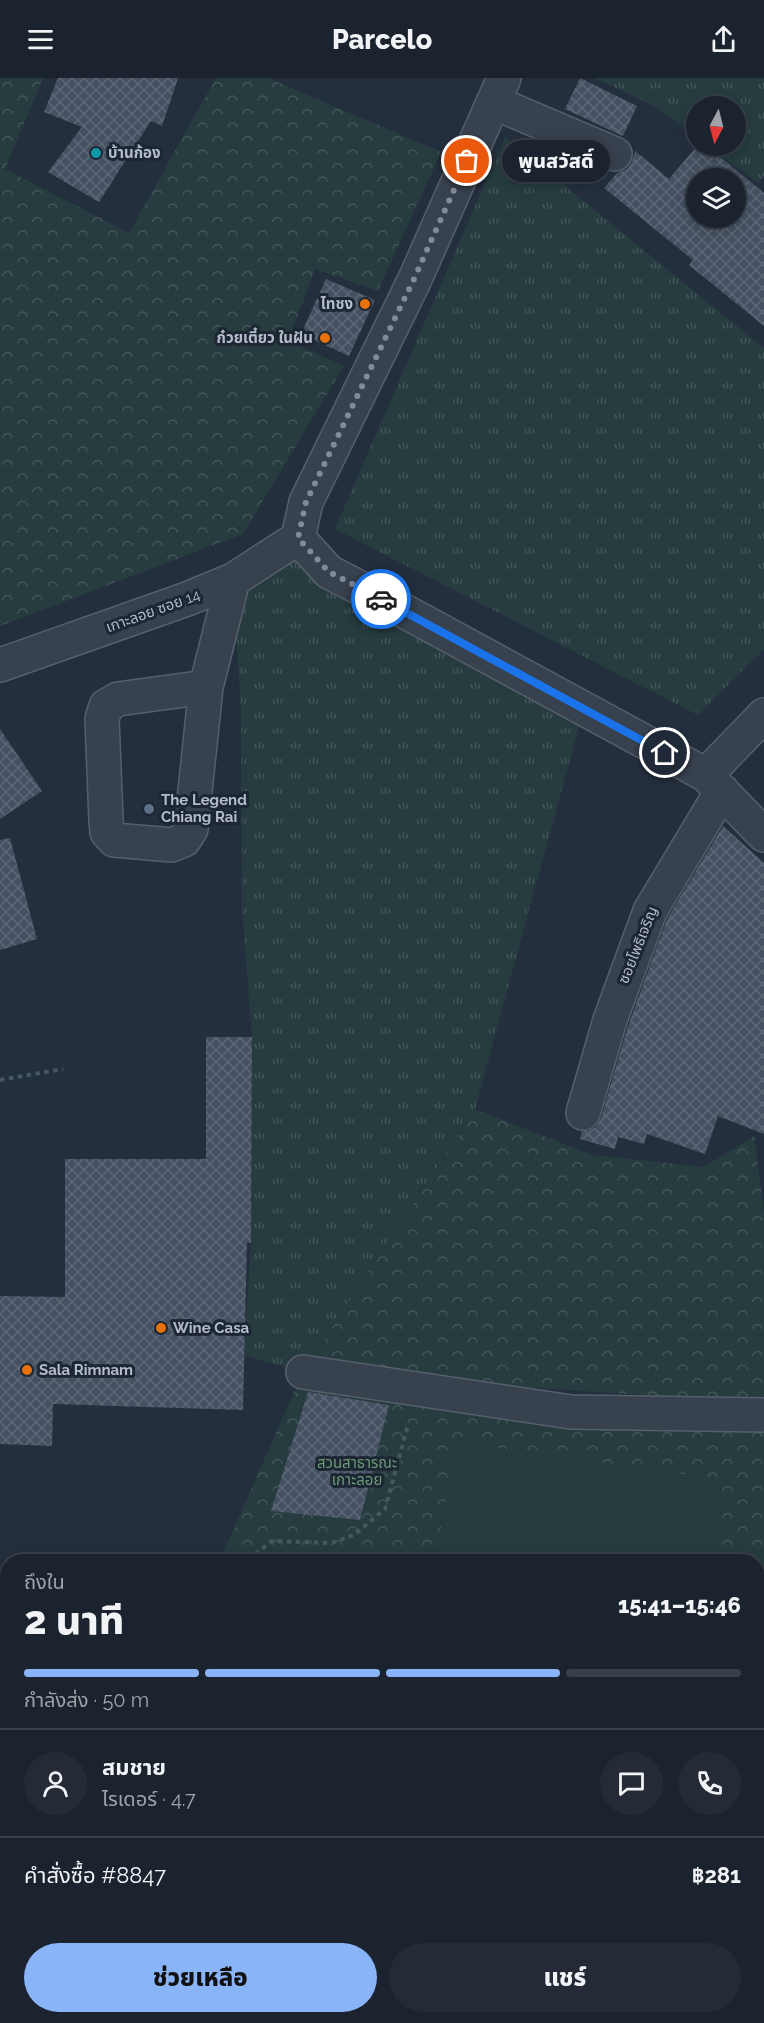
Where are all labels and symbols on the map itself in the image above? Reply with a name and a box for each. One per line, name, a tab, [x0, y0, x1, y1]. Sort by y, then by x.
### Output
north arrow	[686, 96, 746, 156]
pin	[441, 135, 492, 186]
callout: พูนสวัสดิ์	[503, 140, 611, 182]
place label: บ้านก้อง	[108, 144, 161, 162]
marker: บ้านก้อง	[89, 146, 103, 160]
place label: ไทชง	[321, 295, 353, 313]
marker: ไทชง	[358, 297, 372, 311]
place label: ก๋วยเตี๋ยว ในฝัน	[217, 327, 313, 347]
marker: ก๋วยเตี๋ยว ในฝัน	[318, 331, 332, 345]
courier	[351, 569, 411, 629]
street label: เกาะลอย ซอย 14	[104, 586, 202, 636]
pin	[639, 727, 690, 778]
place label: The Legend Chiang Rai	[161, 791, 247, 826]
marker: The Legend Chiang Rai	[142, 802, 156, 816]
street label: ซอยโพธิเจริญ	[614, 904, 662, 986]
place label: Wine Casa	[173, 1319, 250, 1337]
marker: Wine Casa	[154, 1321, 168, 1335]
place label: Sala Rimnam	[39, 1361, 133, 1379]
marker: Sala Rimnam	[20, 1363, 34, 1377]
park label: สวนสาธารณะ เกาะลอย	[317, 1454, 397, 1489]

